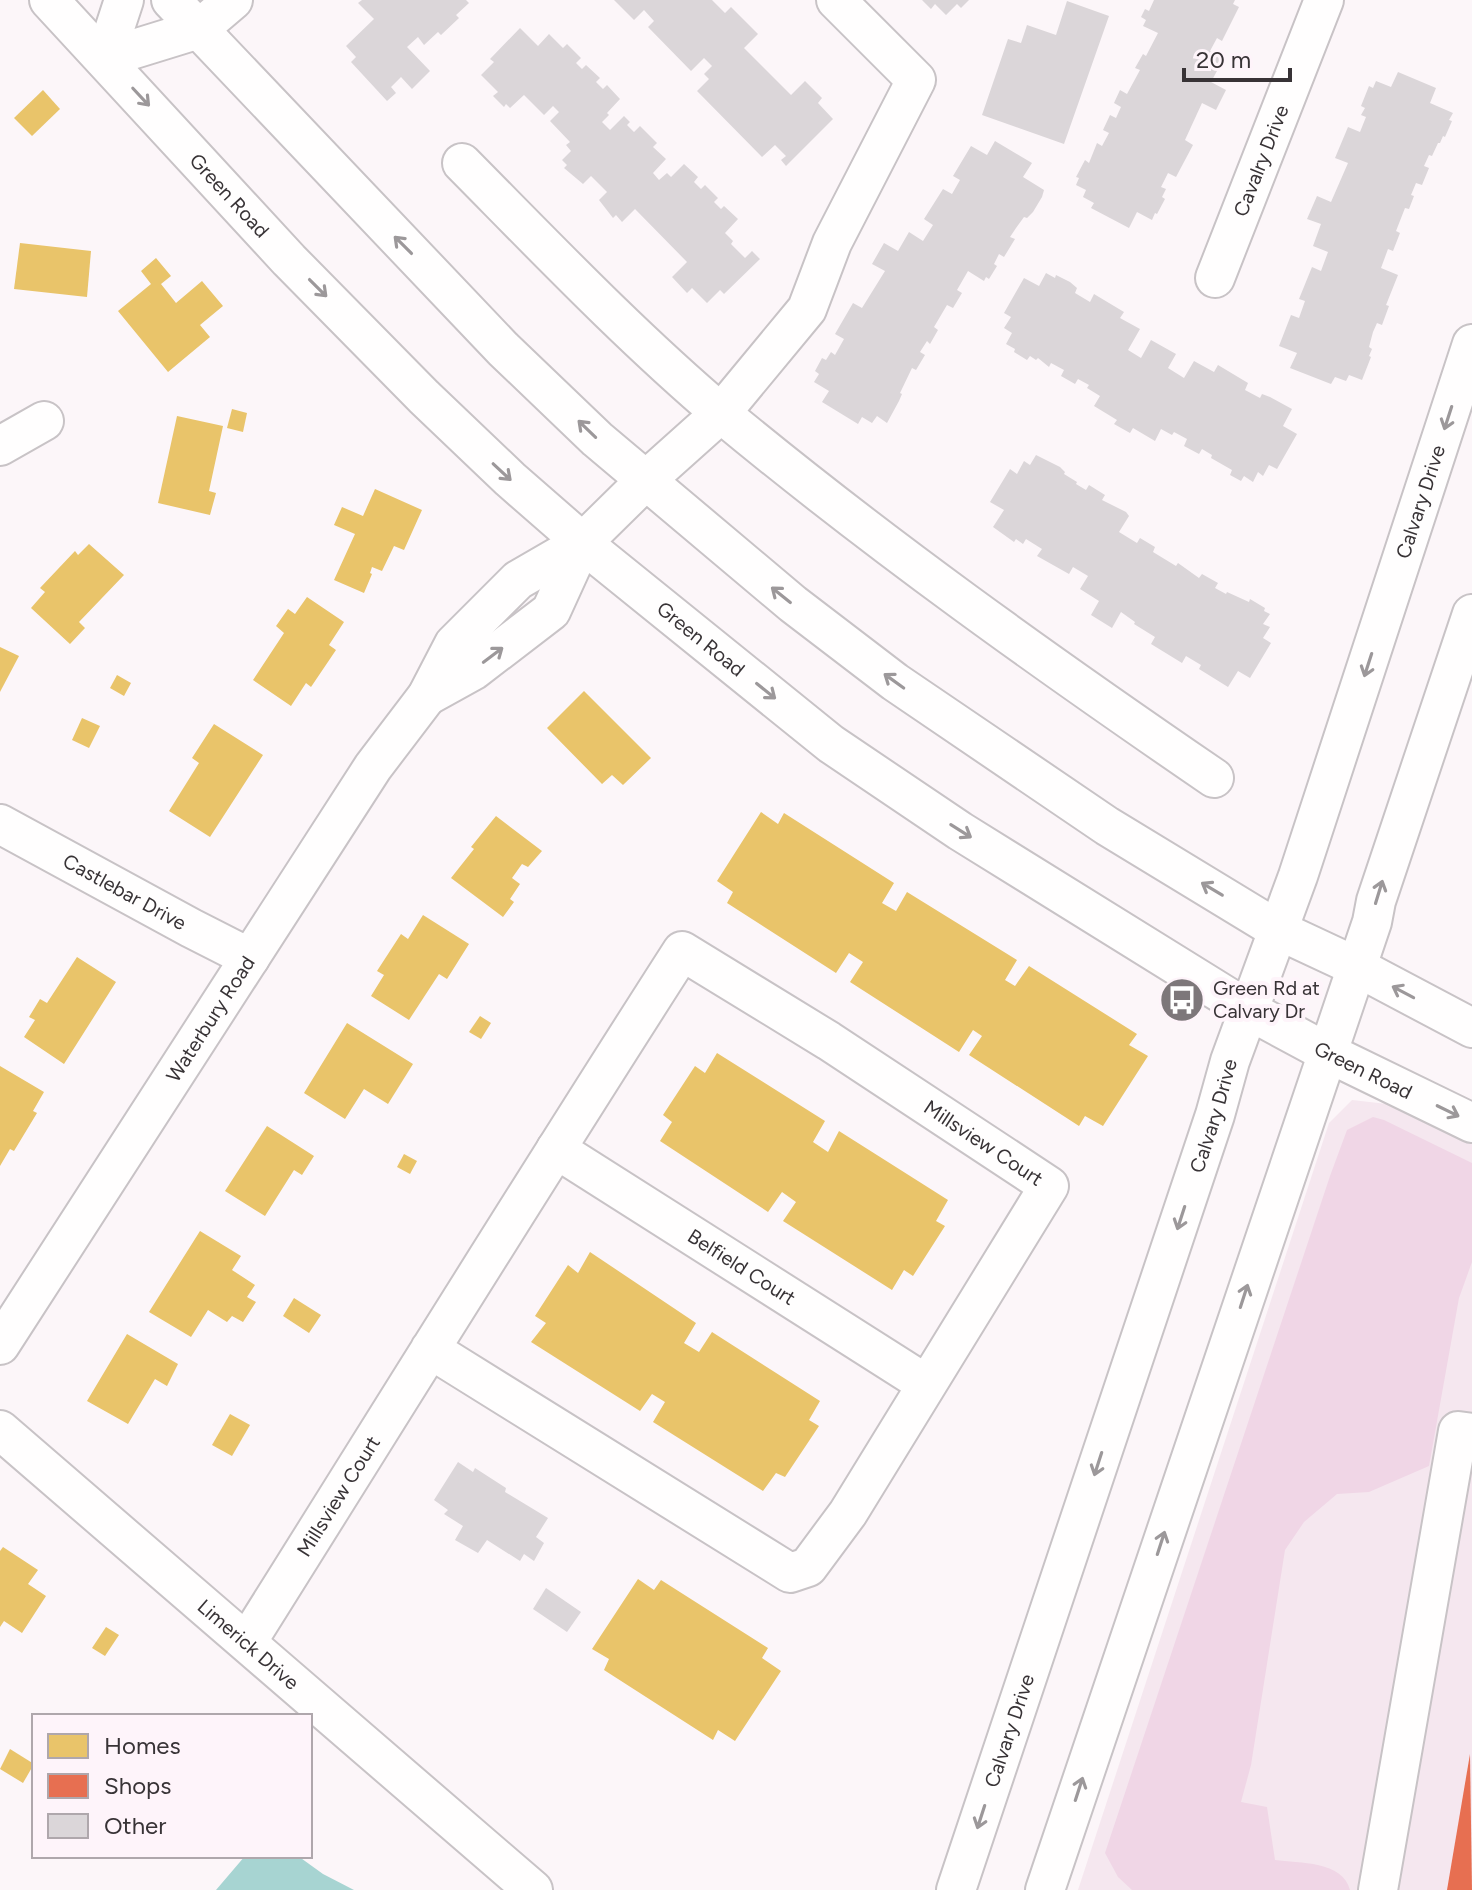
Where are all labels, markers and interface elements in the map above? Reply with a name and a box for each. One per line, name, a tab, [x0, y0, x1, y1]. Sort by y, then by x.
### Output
scale bar	[1184, 32, 1290, 82]
text: 20 m	[1196, 45, 1251, 74]
one-way arrow	[132, 87, 151, 107]
street label: Cavalry Drive	[1228, 101, 1294, 220]
street label: Green Road	[185, 148, 274, 243]
one-way arrow	[394, 236, 413, 255]
one-way arrow	[308, 278, 327, 297]
one-way arrow	[1440, 405, 1454, 430]
one-way arrow	[577, 420, 597, 439]
street label: Calvary Drive	[1391, 442, 1450, 562]
one-way arrow	[492, 462, 512, 481]
one-way arrow	[771, 586, 792, 603]
street label: Green Road	[652, 596, 750, 682]
one-way arrow	[482, 646, 503, 663]
one-way arrow	[1359, 653, 1374, 678]
one-way arrow	[884, 673, 906, 689]
one-way arrow	[755, 683, 776, 700]
one-way arrow	[949, 822, 971, 839]
street label: Castlebar Drive	[59, 849, 191, 935]
one-way arrow	[1201, 880, 1224, 896]
one-way arrow	[1373, 880, 1388, 905]
street label: Waterbury Road	[161, 952, 260, 1086]
bus stop icon: Green Rd at Calvary Dr	[1158, 976, 1206, 1024]
place label: Green Rd at Calvary Dr	[1213, 976, 1320, 1023]
one-way arrow	[1391, 984, 1415, 1000]
street label: Green Road	[1310, 1036, 1416, 1104]
street label: Calvary Drive	[1185, 1056, 1242, 1176]
street label: Millsview Court	[920, 1095, 1048, 1191]
one-way arrow	[1435, 1104, 1459, 1119]
one-way arrow	[1172, 1205, 1187, 1230]
street label: Belfield Court	[683, 1224, 800, 1310]
one-way arrow	[1237, 1284, 1252, 1309]
street label: Millsview Court	[292, 1431, 385, 1561]
one-way arrow	[1090, 1451, 1105, 1476]
one-way arrow	[1155, 1531, 1170, 1556]
street label: Limerick Drive	[193, 1594, 304, 1695]
street label: Calvary Drive	[979, 1671, 1039, 1790]
legend	[32, 1714, 312, 1858]
text: Homes	[104, 1731, 181, 1760]
text: Shops	[104, 1771, 171, 1800]
one-way arrow	[1072, 1777, 1087, 1802]
one-way arrow	[972, 1804, 987, 1829]
text: Other	[104, 1811, 166, 1840]

